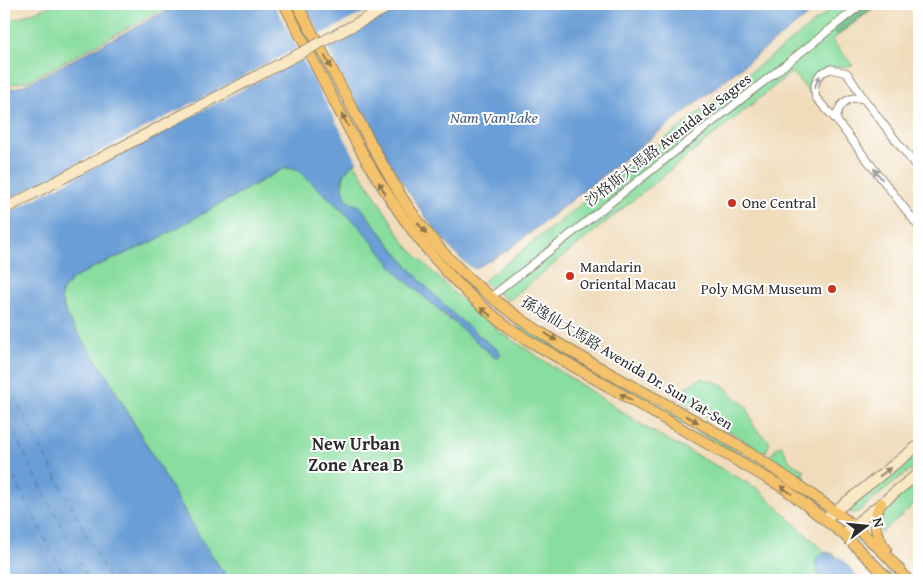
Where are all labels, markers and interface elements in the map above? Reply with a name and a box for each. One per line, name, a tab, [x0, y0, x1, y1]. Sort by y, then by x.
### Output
one-way arrow	[324, 55, 332, 70]
street label: 沙格斯大馬路 Avenida de Sagres	[580, 68, 755, 211]
one-way arrow	[813, 74, 822, 89]
water label: Nam Van Lake	[449, 105, 539, 129]
one-way arrow	[341, 113, 349, 127]
one-way arrow	[872, 168, 883, 181]
one-way arrow	[378, 181, 387, 194]
place label: One Central	[742, 192, 816, 213]
marker: One Central	[726, 197, 738, 209]
one-way arrow	[417, 222, 428, 235]
place label: Mandarin Oriental Macau	[580, 256, 677, 294]
marker: Mandarin Oriental Macau	[564, 270, 576, 282]
place label: Poly MGM Museum	[701, 278, 823, 299]
marker: Poly MGM Museum	[826, 283, 838, 295]
street label: 孫逸仙大馬路 Avenida Dr. Sun Yat-Sen	[517, 291, 738, 435]
one-way arrow	[480, 306, 493, 317]
one-way arrow	[544, 332, 558, 342]
one-way arrow	[619, 392, 632, 401]
one-way arrow	[685, 414, 698, 423]
district label: New Urban Zone Area B	[308, 430, 404, 478]
one-way arrow	[878, 467, 891, 478]
one-way arrow	[779, 485, 793, 495]
north arrow	[840, 502, 890, 552]
text: N	[868, 515, 890, 530]

